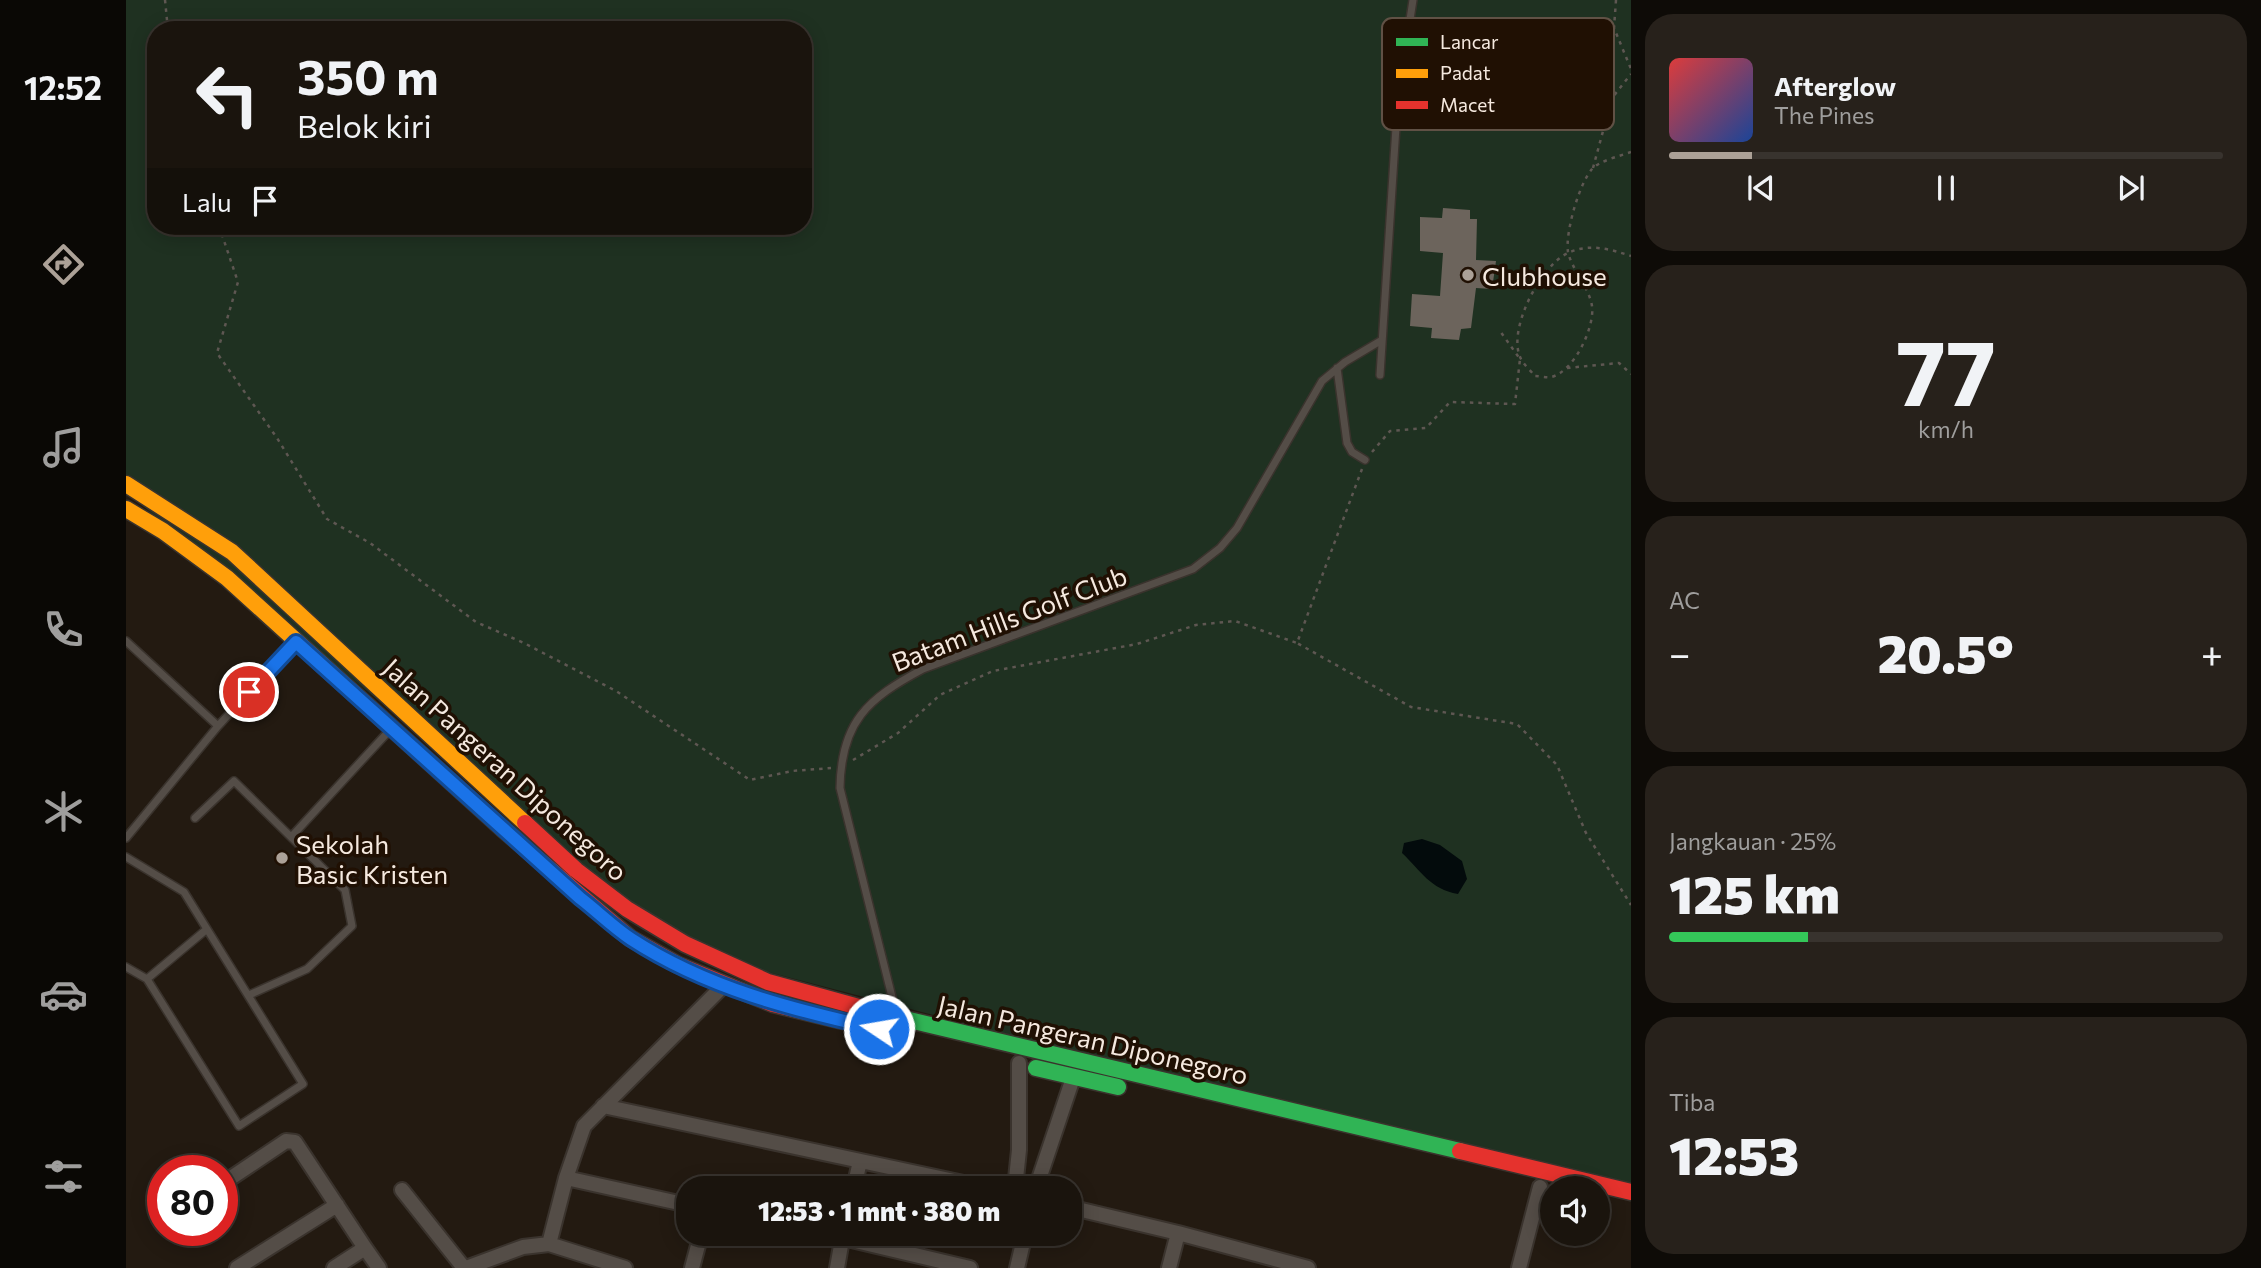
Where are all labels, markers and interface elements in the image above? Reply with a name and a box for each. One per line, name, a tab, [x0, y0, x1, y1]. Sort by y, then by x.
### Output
legend	[1382, 18, 1614, 130]
text: Lancar	[1440, 30, 1499, 53]
text: 350 m	[297, 45, 439, 105]
icon: left	[182, 49, 273, 140]
text: Padat	[1440, 61, 1491, 84]
text: 12:52	[24, 67, 102, 107]
text: Afterglow	[1774, 70, 1896, 101]
text: Macet	[1440, 93, 1495, 116]
text: The Pines	[1774, 101, 1875, 129]
text: Belok kiri	[297, 105, 432, 145]
icon: previous	[1742, 169, 1780, 207]
icon: pause	[1927, 169, 1965, 207]
icon: next	[2112, 169, 2150, 207]
icon: arrive	[246, 182, 284, 220]
text: Lalu	[182, 186, 232, 217]
icon: directions	[39, 240, 88, 289]
place label: Clubhouse	[1482, 260, 1607, 291]
marker: Clubhouse	[1460, 267, 1476, 283]
text: 77	[1896, 313, 1996, 425]
text: km/h	[1918, 415, 1974, 443]
icon: music	[39, 423, 88, 472]
street label: Batam Hills Golf Club	[887, 559, 1131, 677]
text: AC	[1669, 586, 1700, 614]
icon: phone	[39, 605, 88, 654]
text: 20.5°	[1877, 620, 2014, 684]
text: −	[1669, 629, 1691, 676]
text: +	[2201, 629, 2223, 676]
street label: Jalan Pangeran Diponegoro	[378, 651, 634, 887]
pin	[219, 662, 279, 722]
icon: arrive	[230, 673, 268, 711]
icon: climate	[39, 787, 88, 836]
text: Jangkauan · 25%	[1669, 827, 1836, 855]
place label: Sekolah Basic Kristen	[296, 828, 448, 889]
marker: Sekolah Basic Kristen	[274, 850, 290, 866]
text: 125 km	[1669, 861, 1840, 925]
icon: car	[39, 970, 88, 1019]
street label: Jalan Pangeran Diponegoro	[935, 988, 1251, 1090]
position arrow	[842, 992, 916, 1066]
text: Tiba	[1669, 1088, 1715, 1116]
text: 12:53	[1669, 1122, 1799, 1186]
icon: filters	[39, 1152, 88, 1201]
speed limit sign: 80	[147, 1155, 238, 1246]
map controls	[1540, 1176, 1610, 1246]
button: sound	[1540, 1176, 1610, 1246]
text: 12:53 · 1 mnt · 380 m	[758, 1195, 1000, 1226]

